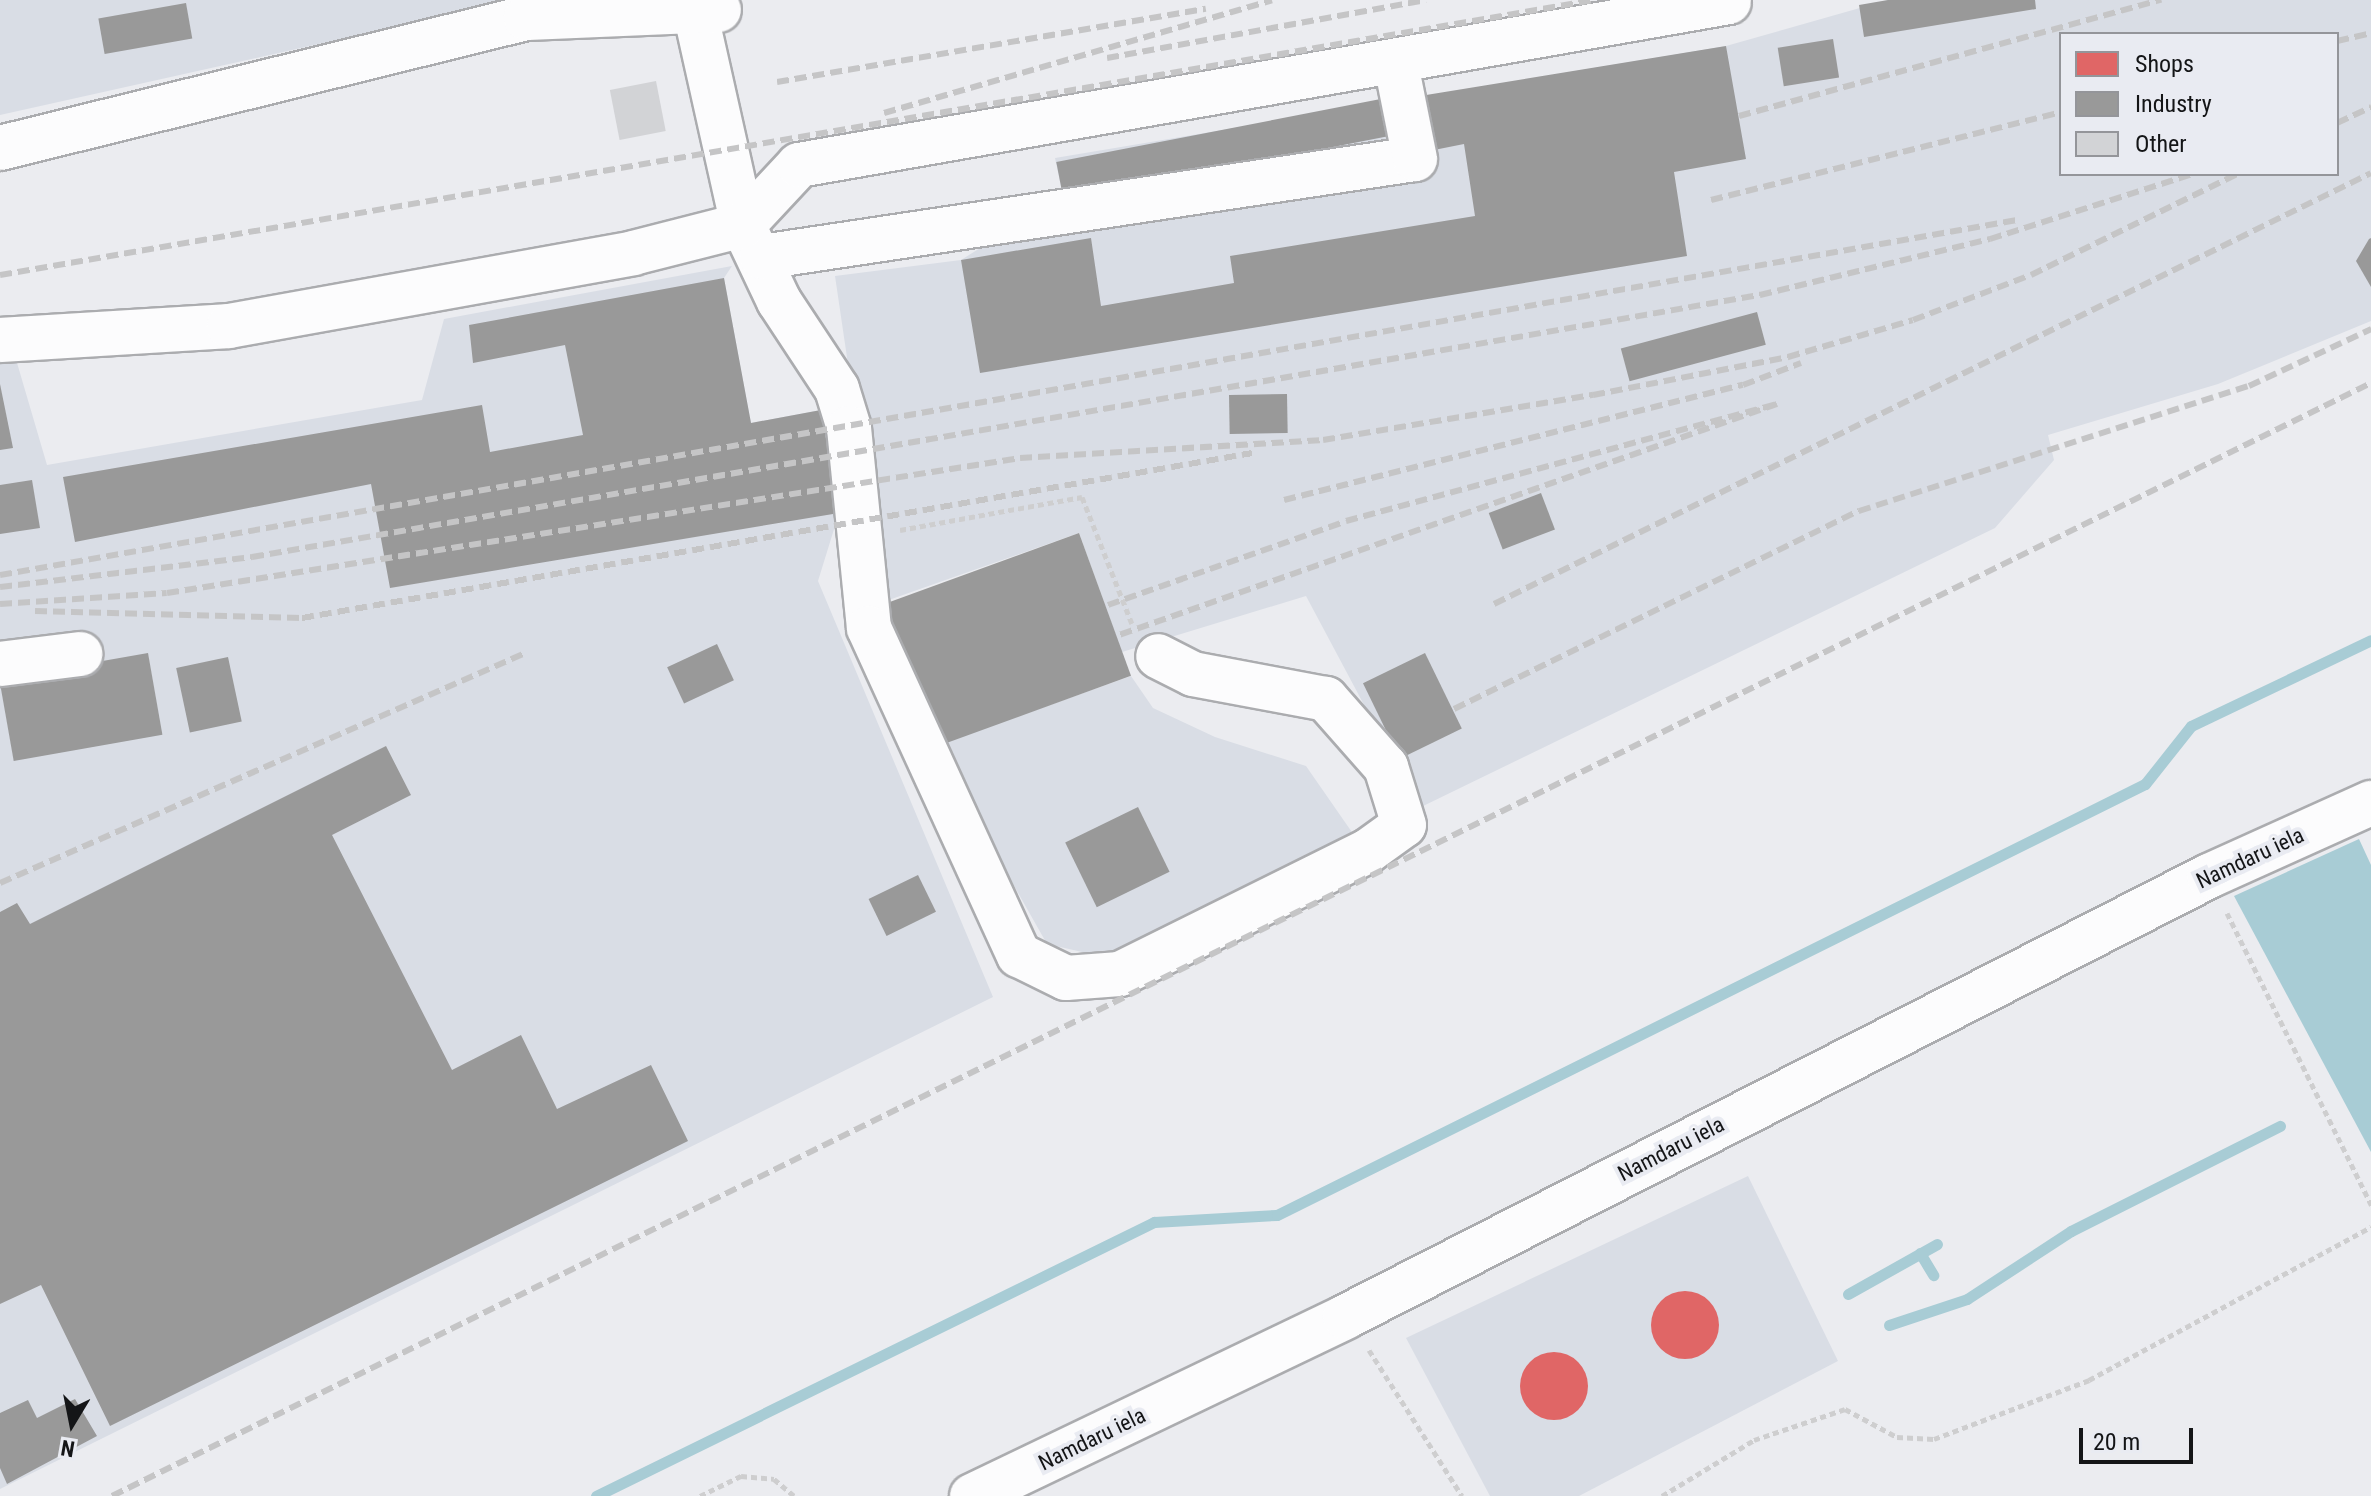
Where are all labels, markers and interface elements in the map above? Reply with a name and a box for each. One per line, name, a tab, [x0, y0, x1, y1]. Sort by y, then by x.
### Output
legend	[2059, 32, 2339, 176]
text: Shops	[2135, 50, 2194, 78]
text: Industry	[2135, 90, 2212, 118]
text: Other	[2135, 130, 2187, 158]
street label: Namdaru iela	[2192, 822, 2308, 894]
street label: Namdaru iela	[1614, 1111, 1728, 1187]
north arrow	[32, 1384, 112, 1464]
street label: Namdaru iela	[1034, 1402, 1150, 1476]
scale bar	[2083, 1412, 2197, 1462]
text: 20 m	[2093, 1428, 2140, 1456]
text: N	[59, 1435, 77, 1462]

